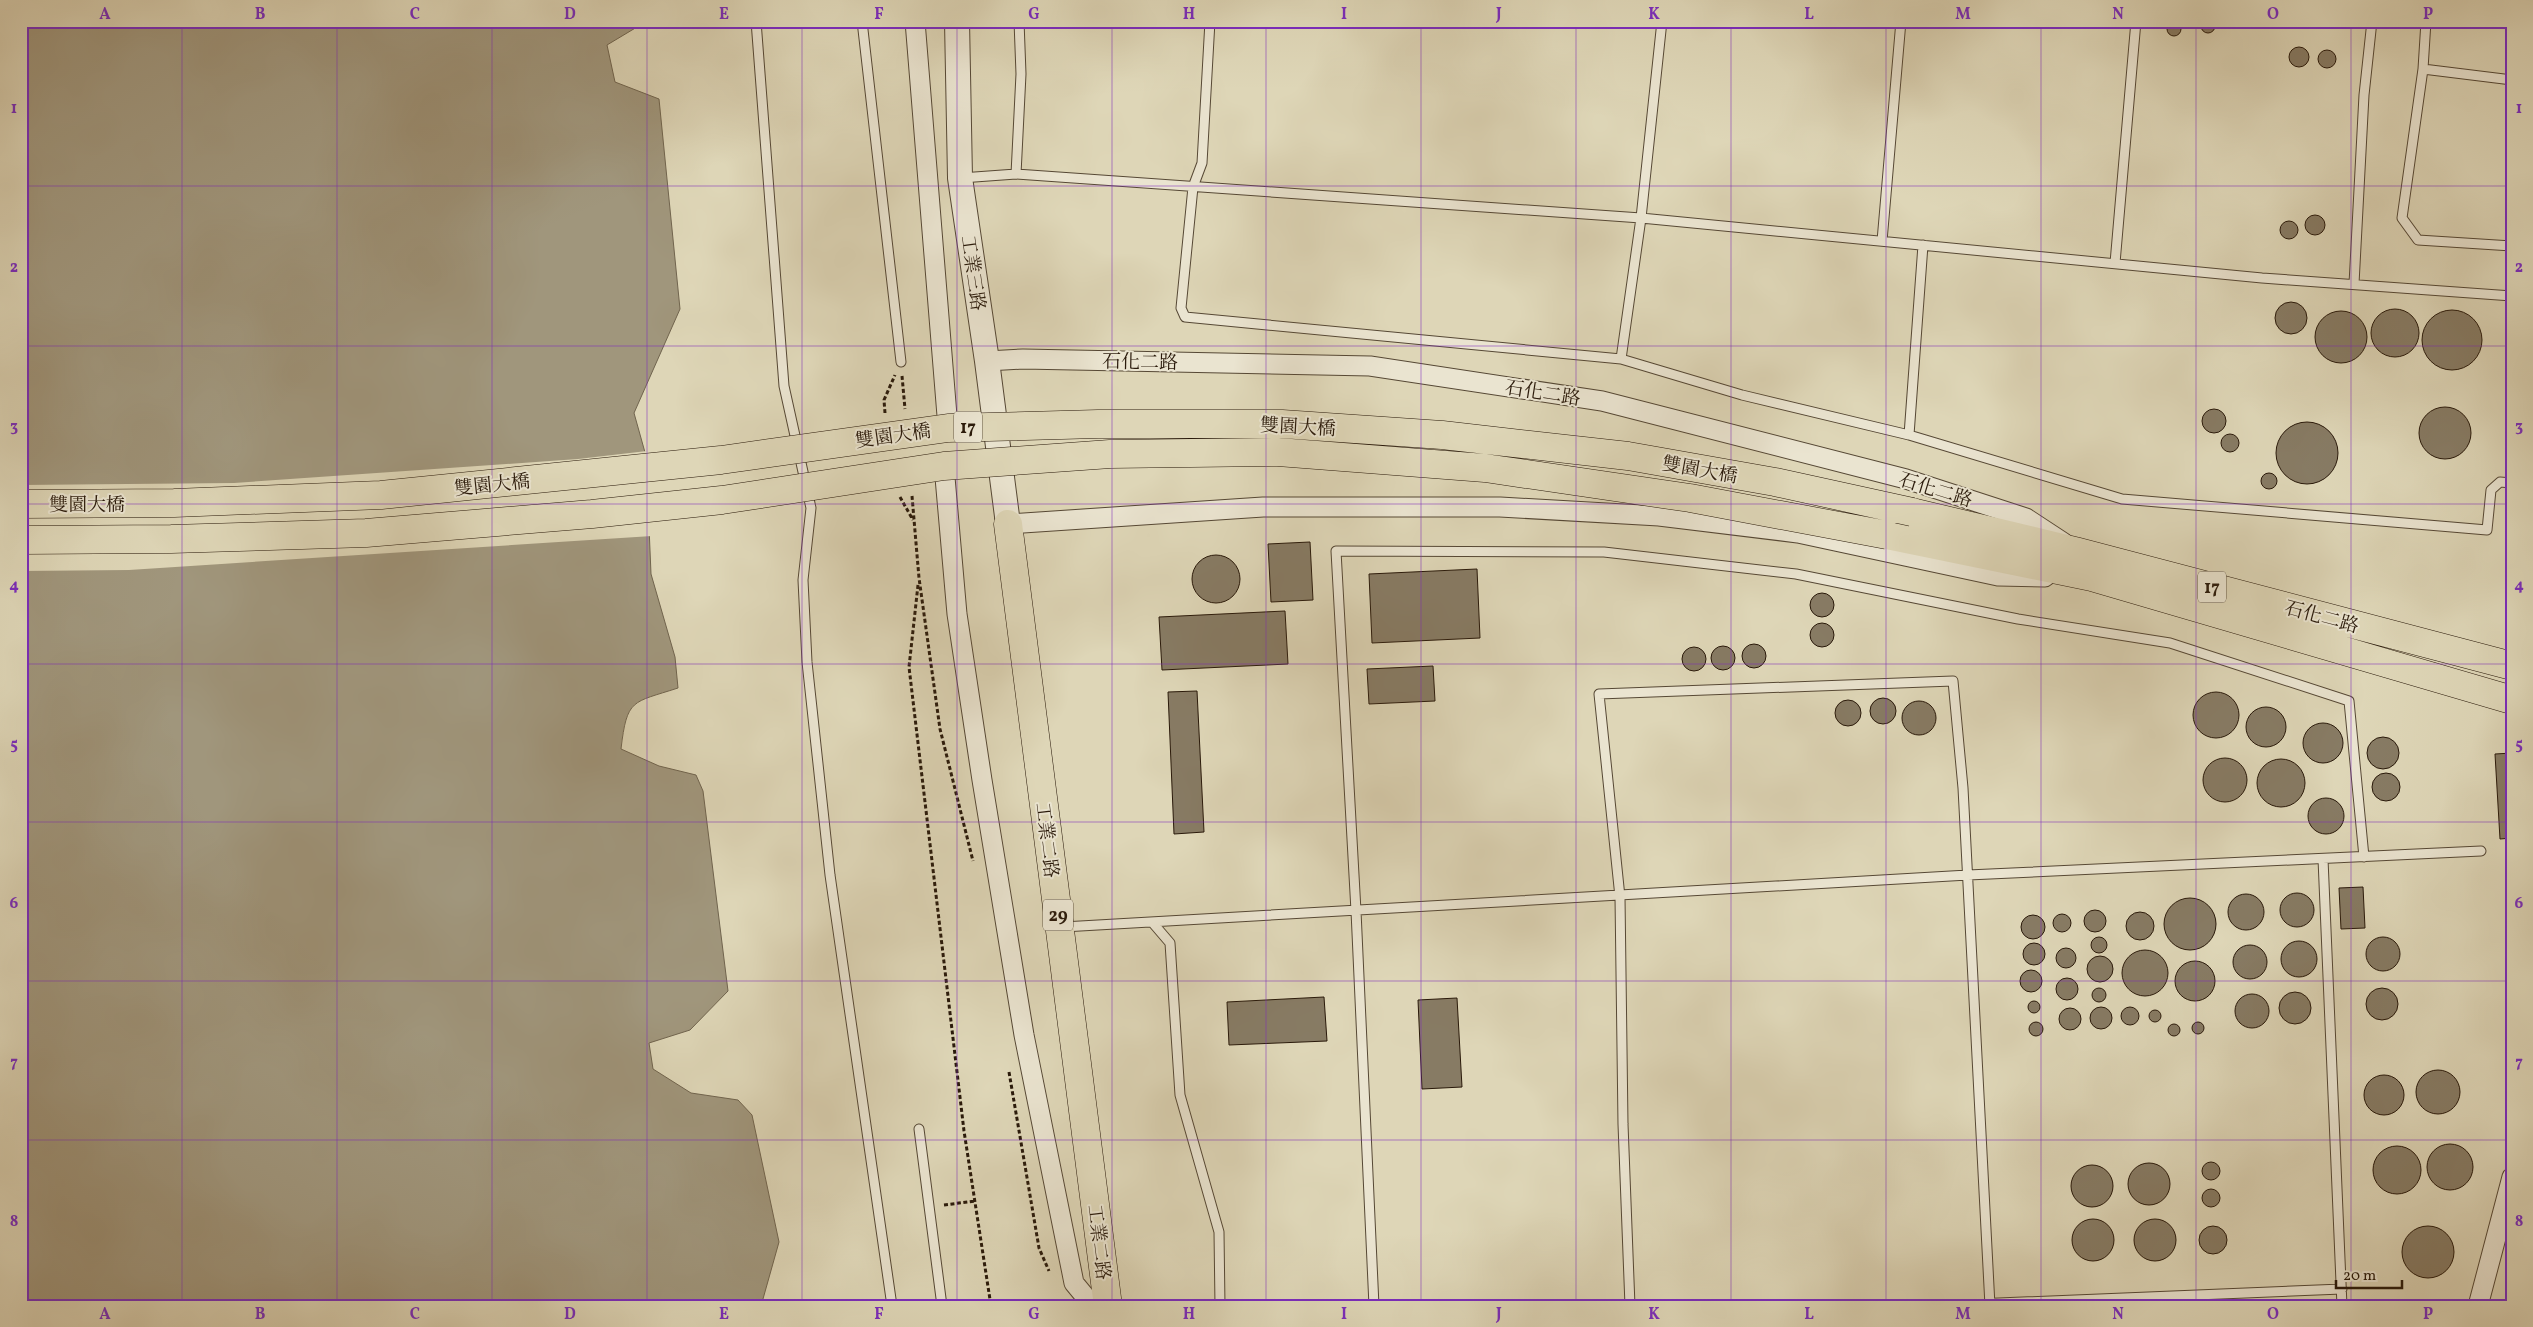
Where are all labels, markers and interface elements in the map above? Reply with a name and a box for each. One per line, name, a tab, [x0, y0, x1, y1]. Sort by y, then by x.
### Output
text: A	[99, 4, 111, 26]
text: B	[255, 4, 266, 26]
text: C	[410, 4, 420, 26]
text: D	[564, 4, 576, 26]
text: E	[719, 4, 729, 26]
text: F	[874, 4, 884, 26]
text: G	[1028, 4, 1040, 26]
text: H	[1183, 4, 1195, 26]
text: I	[1341, 4, 1347, 26]
text: J	[1495, 4, 1502, 26]
text: K	[1648, 4, 1660, 26]
text: L	[1804, 4, 1814, 26]
text: M	[1955, 4, 1971, 26]
text: N	[2112, 4, 2124, 26]
text: O	[2267, 4, 2279, 26]
text: P	[2423, 4, 2433, 26]
text: 1	[11, 98, 17, 120]
text: 1	[2516, 98, 2522, 120]
street label: 工業三路	[954, 234, 990, 313]
text: 2	[10, 257, 18, 279]
text: 2	[2515, 257, 2523, 279]
street label: 石化二路	[1102, 349, 1178, 377]
street label: 石化二路	[1503, 375, 1582, 413]
road number: 17	[954, 412, 982, 442]
street label: 雙園大橋	[1259, 413, 1337, 443]
text: 3	[10, 416, 18, 438]
text: 3	[2515, 416, 2523, 438]
street label: 雙園大橋	[854, 419, 933, 455]
street label: 雙園大橋	[1660, 452, 1739, 490]
street label: 石化二路	[1895, 467, 1976, 514]
street label: 雙園大橋	[453, 469, 531, 503]
street label: 雙園大橋	[49, 493, 125, 519]
road number: 17	[2198, 572, 2226, 602]
text: 4	[9, 575, 19, 597]
text: 4	[2514, 575, 2524, 597]
street label: 石化二路	[2281, 596, 2362, 640]
text: 5	[10, 734, 18, 756]
text: 5	[2515, 734, 2523, 756]
street label: 工業二路	[1028, 801, 1064, 880]
text: 6	[10, 893, 19, 915]
text: 6	[2515, 893, 2524, 915]
road number: 29	[1043, 900, 1073, 930]
text: 7	[10, 1052, 18, 1074]
text: 7	[2515, 1052, 2523, 1074]
street label: 工業二路	[1080, 1203, 1116, 1282]
text: 8	[10, 1211, 18, 1233]
text: 8	[2515, 1211, 2523, 1233]
scale bar	[2336, 1257, 2402, 1289]
text: 20 m	[2343, 1266, 2376, 1287]
text: A	[99, 1304, 111, 1326]
text: B	[255, 1304, 266, 1326]
text: C	[410, 1304, 420, 1326]
text: D	[564, 1304, 576, 1326]
text: E	[719, 1304, 729, 1326]
text: F	[874, 1304, 884, 1326]
text: G	[1028, 1304, 1040, 1326]
text: H	[1183, 1304, 1195, 1326]
text: I	[1341, 1304, 1347, 1326]
text: J	[1495, 1304, 1502, 1326]
text: K	[1648, 1304, 1660, 1326]
text: L	[1804, 1304, 1814, 1326]
text: M	[1955, 1304, 1971, 1326]
text: N	[2112, 1304, 2124, 1326]
text: O	[2267, 1304, 2279, 1326]
text: P	[2423, 1304, 2433, 1326]

